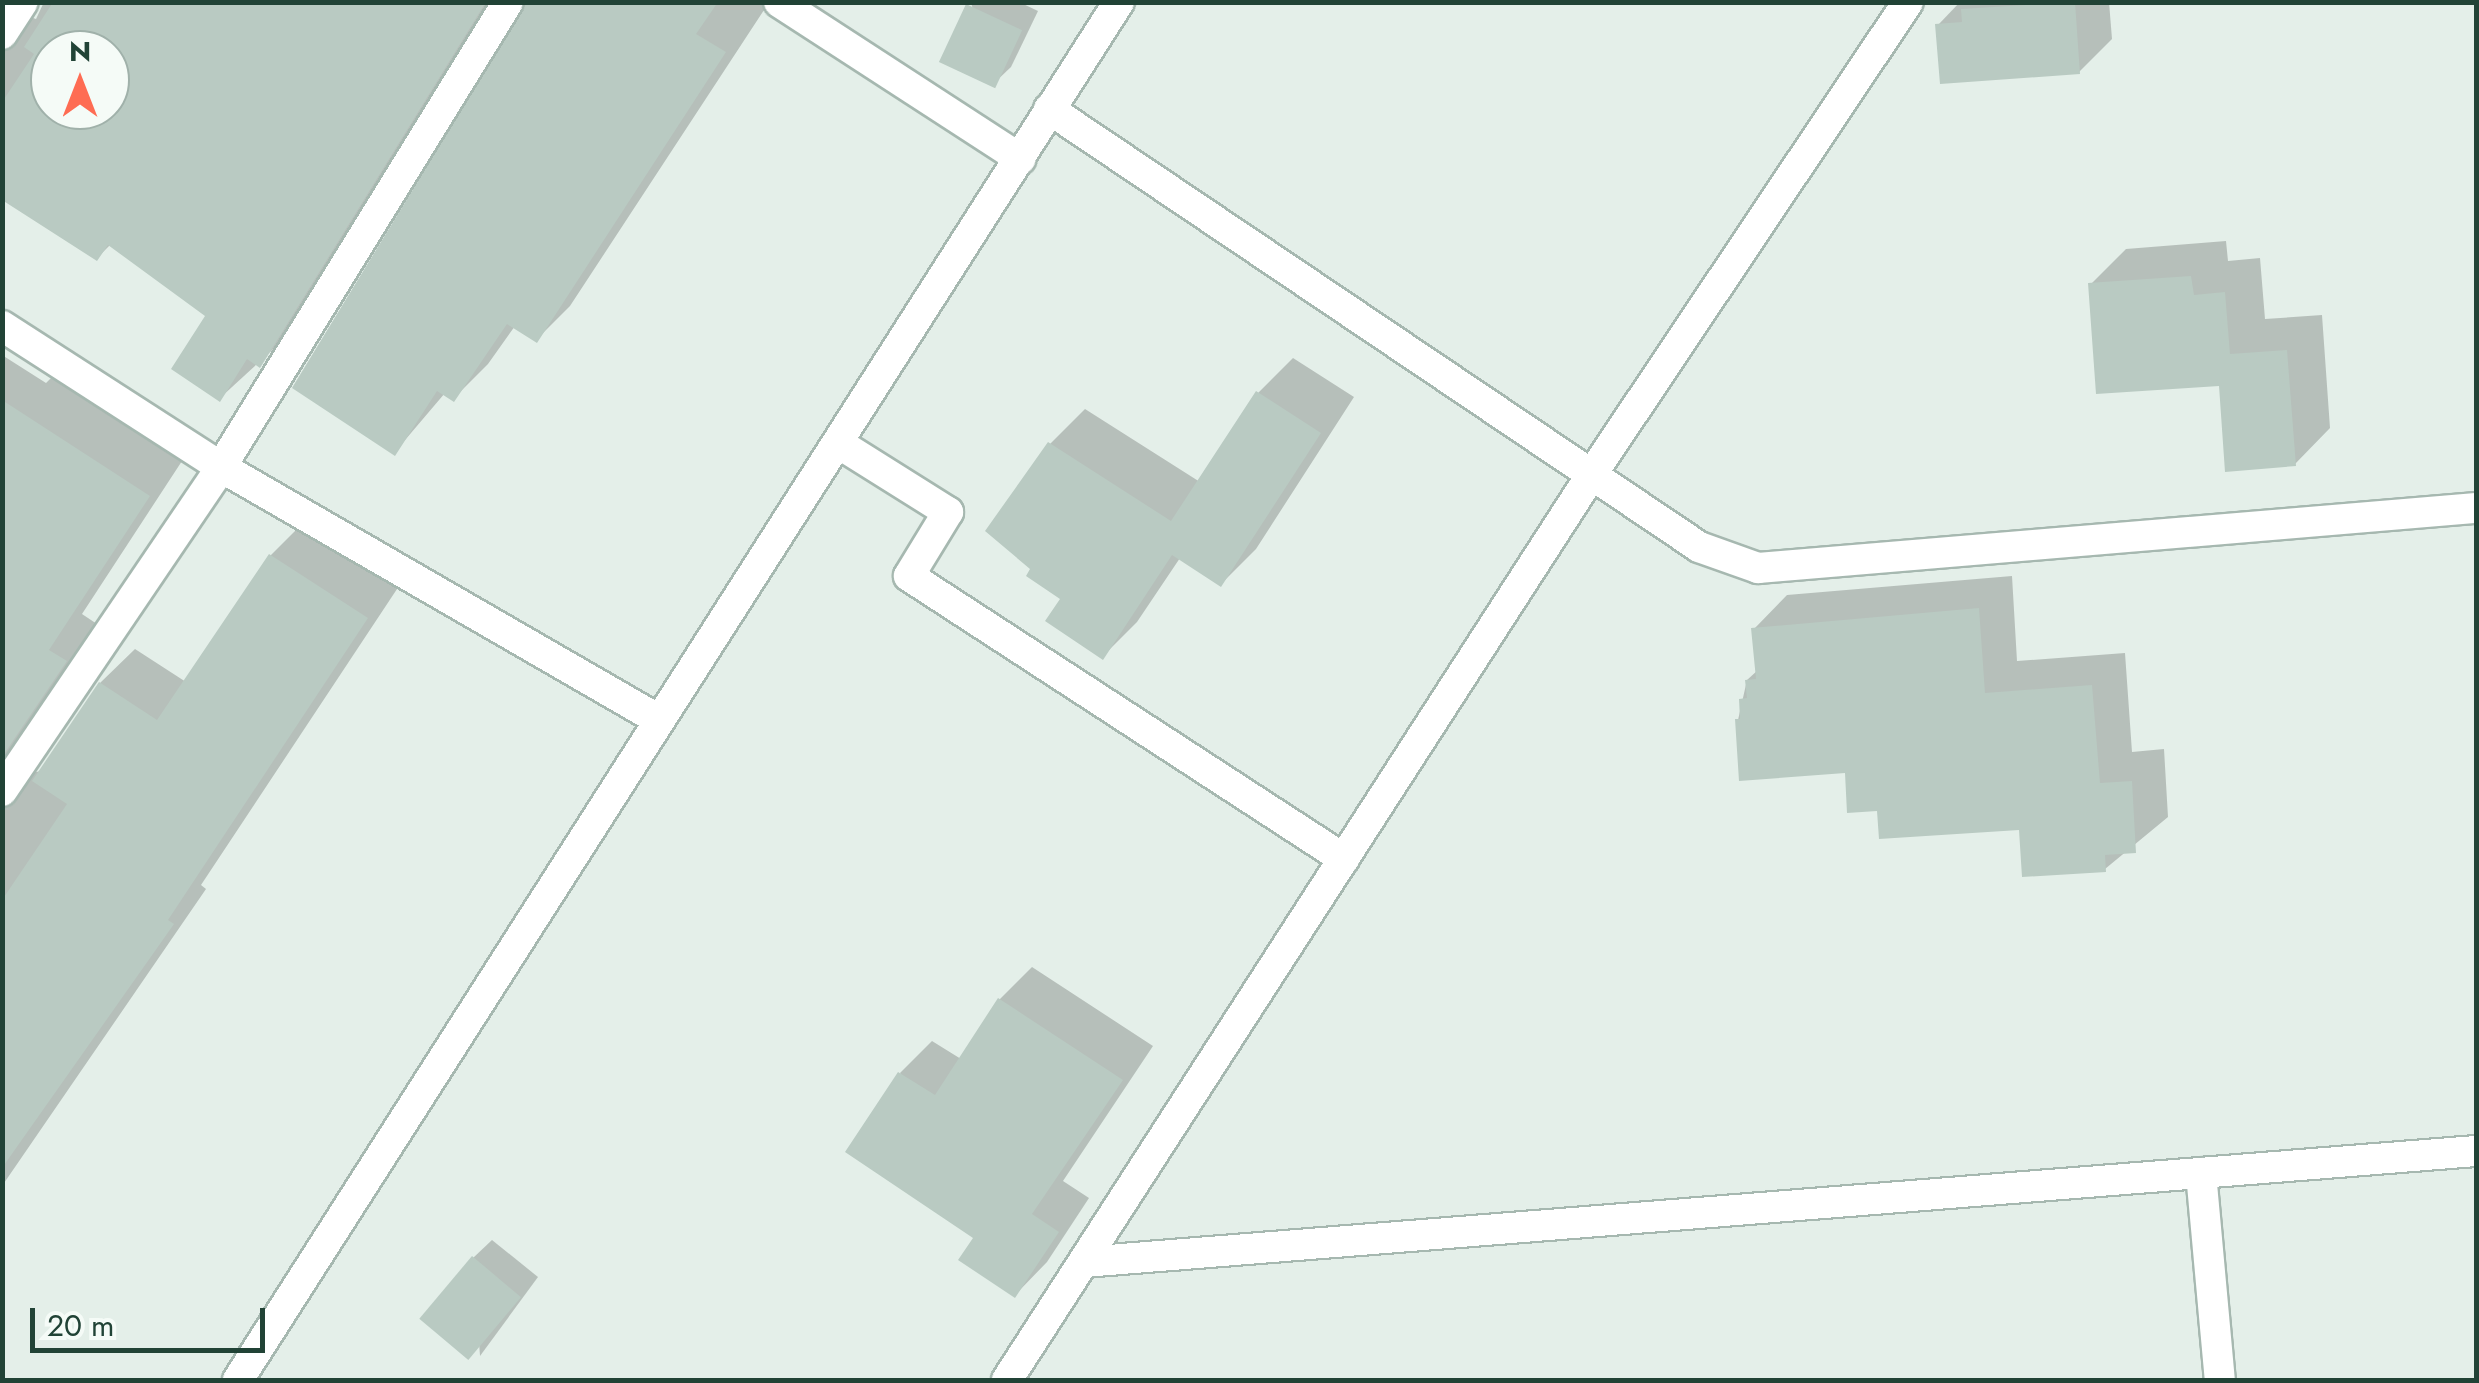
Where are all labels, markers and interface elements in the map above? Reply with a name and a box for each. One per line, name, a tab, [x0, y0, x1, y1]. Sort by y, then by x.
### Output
north arrow	[30, 30, 130, 130]
text: N	[69, 31, 91, 72]
scale bar	[35, 1288, 270, 1350]
text: 20 m	[47, 1304, 114, 1347]

